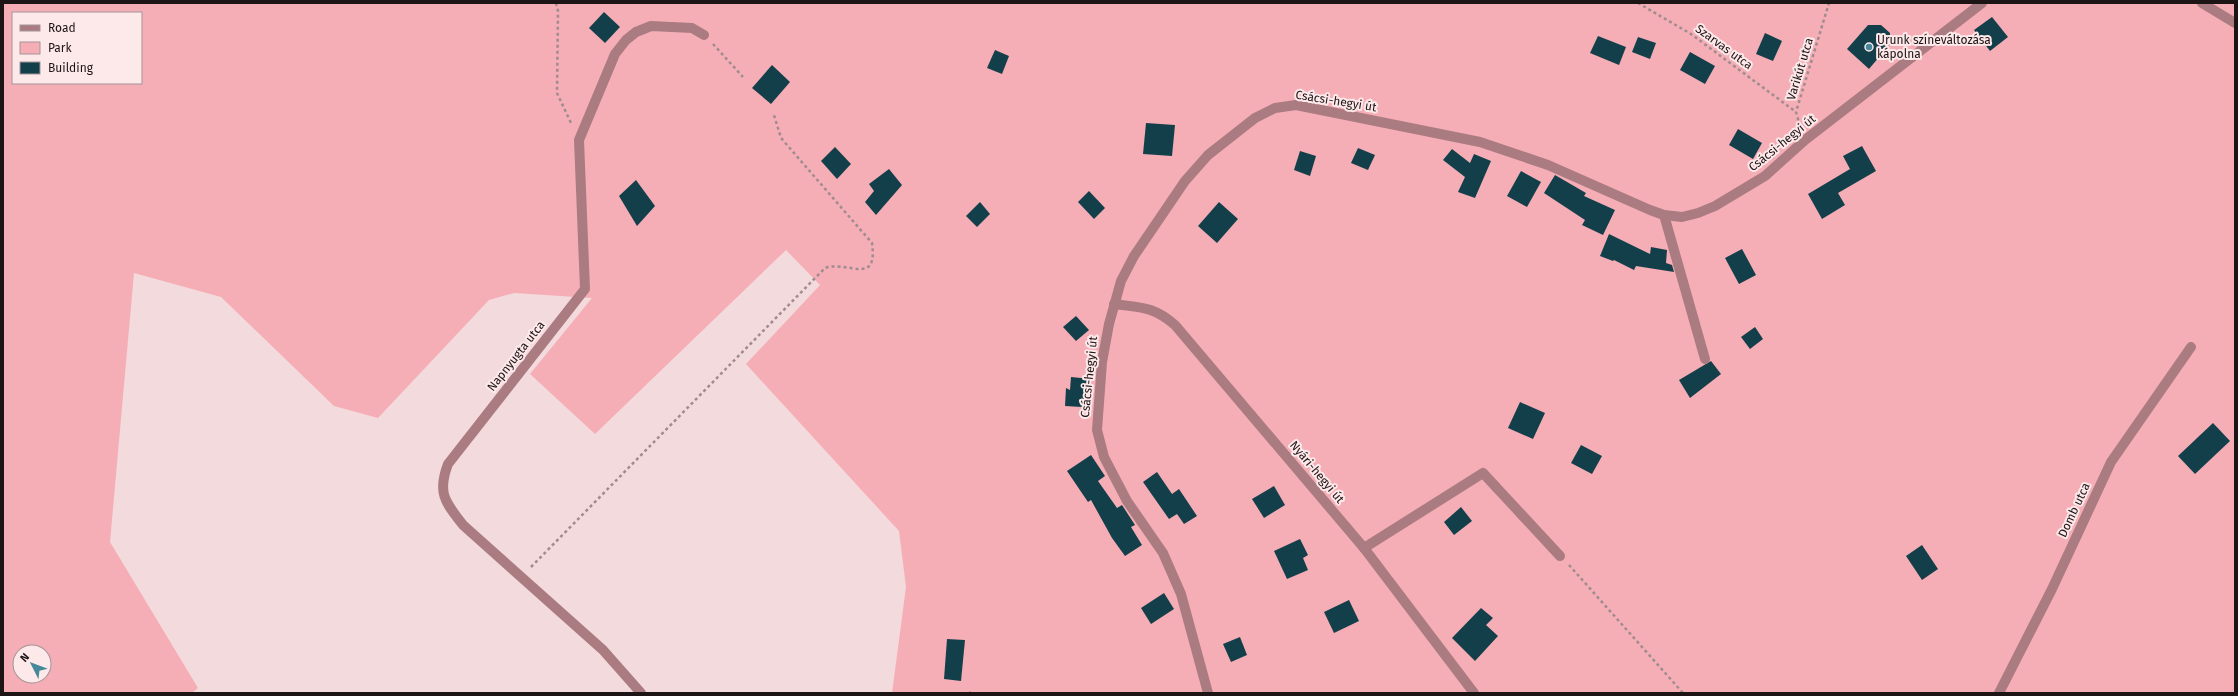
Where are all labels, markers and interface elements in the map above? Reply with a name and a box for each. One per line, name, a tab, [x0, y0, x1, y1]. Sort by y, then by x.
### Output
legend	[12, 12, 142, 84]
text: Road	[48, 21, 76, 35]
street label: Szarvas utca	[1693, 22, 1755, 72]
place label: Urunk színeváltozása kápolna	[1877, 33, 1991, 61]
street label: Varikút utca	[1784, 36, 1816, 102]
text: Park	[48, 41, 72, 55]
marker: Urunk színeváltozása kápolna	[1864, 42, 1874, 52]
text: Building	[48, 61, 94, 75]
street label: Csácsi-hegyi út	[1295, 88, 1378, 114]
street label: Csácsi-hegyi út	[1746, 111, 1819, 174]
street label: Napnyugta utca	[484, 318, 548, 394]
street label: Csácsi-hegyi út	[1078, 335, 1100, 418]
street label: Nyári-hegyi út	[1287, 438, 1347, 506]
street label: Domb utca	[2055, 480, 2093, 540]
north arrow	[12, 644, 52, 684]
text: N	[18, 651, 32, 665]

